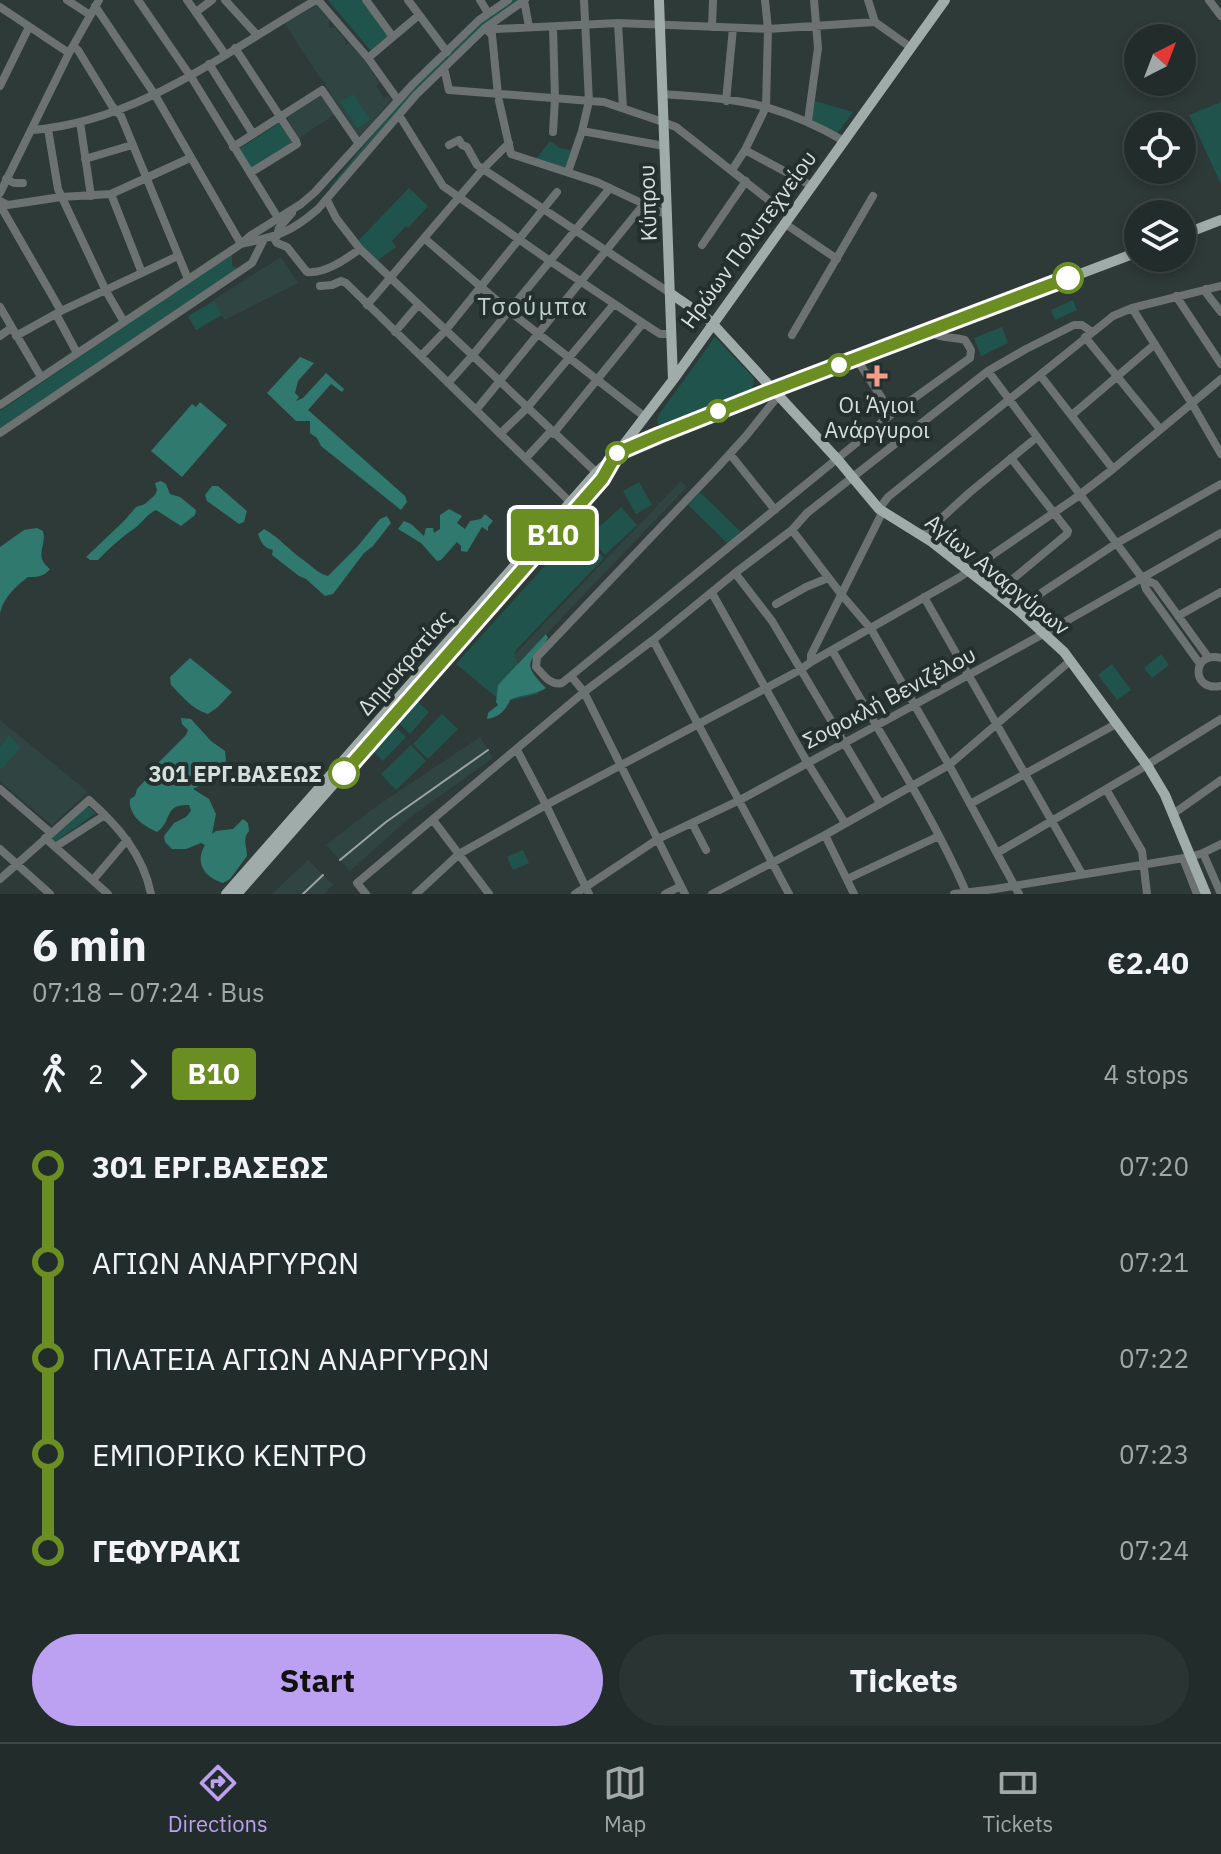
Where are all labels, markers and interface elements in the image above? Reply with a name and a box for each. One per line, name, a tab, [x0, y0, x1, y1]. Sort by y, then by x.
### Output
north arrow	[1124, 24, 1196, 96]
map controls	[1124, 24, 1196, 272]
button: locate	[1124, 112, 1196, 184]
street label: Ηρώων Πολυτεχνείου	[673, 144, 823, 334]
street label: Κύπρου	[631, 164, 663, 242]
button: layers	[1124, 200, 1196, 272]
unlabelled marker	[1053, 263, 1083, 293]
district label: Τσούμπα	[477, 290, 589, 322]
unlabelled marker	[828, 354, 850, 376]
marker: Οι Άγιοι Ανάργυροι	[866, 365, 888, 387]
place label: Οι Άγιοι Ανάργυροι	[824, 390, 930, 444]
unlabelled marker	[707, 400, 729, 422]
unlabelled marker	[606, 442, 628, 464]
street label: Αγίων Αναργύρων	[920, 507, 1076, 641]
line badge: Β10	[507, 509, 599, 561]
text: Β10	[527, 516, 579, 553]
street label: Δημοκρατίας	[350, 603, 458, 721]
street label: Σοφοκλή Βενιζέλου	[797, 639, 981, 755]
marker: 301 ΕΡΓ.ΒΑΣΕΩΣ	[329, 758, 359, 788]
place label: 301 ΕΡΓ.ΒΑΣΕΩΣ	[149, 759, 322, 788]
text: 6 min	[32, 916, 147, 973]
text: €2.40	[1107, 943, 1189, 982]
text: 07:18 – 07:24 · Bus	[32, 975, 265, 1009]
icon: walk	[32, 1052, 76, 1096]
icon: forward	[116, 1052, 160, 1096]
text: Β10	[188, 1055, 240, 1092]
text: 2	[88, 1057, 104, 1091]
text: 4 stops	[1103, 1057, 1189, 1091]
text: 301 ΕΡΓ.ΒΑΣΕΩΣ	[92, 1147, 329, 1186]
text: 07:20	[1119, 1149, 1189, 1183]
text: ΑΓΙΩΝ ΑΝΑΡΓΥΡΩΝ	[92, 1243, 359, 1282]
text: 07:21	[1119, 1245, 1189, 1279]
text: ΠΛΑΤΕΙΑ ΑΓΙΩΝ ΑΝΑΡΓΥΡΩΝ	[92, 1339, 490, 1378]
text: 07:22	[1119, 1341, 1189, 1375]
text: ΕΜΠΟΡΙΚΟ ΚΕΝΤΡΟ	[92, 1435, 367, 1474]
text: 07:23	[1119, 1437, 1189, 1471]
text: ΓΕΦΥΡΑΚΙ	[92, 1531, 241, 1570]
text: 07:24	[1119, 1533, 1189, 1567]
button: Start	[32, 1634, 603, 1726]
button: Tickets	[619, 1634, 1189, 1726]
tab: Directions	[168, 1761, 268, 1838]
tab: Map	[603, 1761, 647, 1838]
tab: Tickets	[982, 1761, 1053, 1838]

